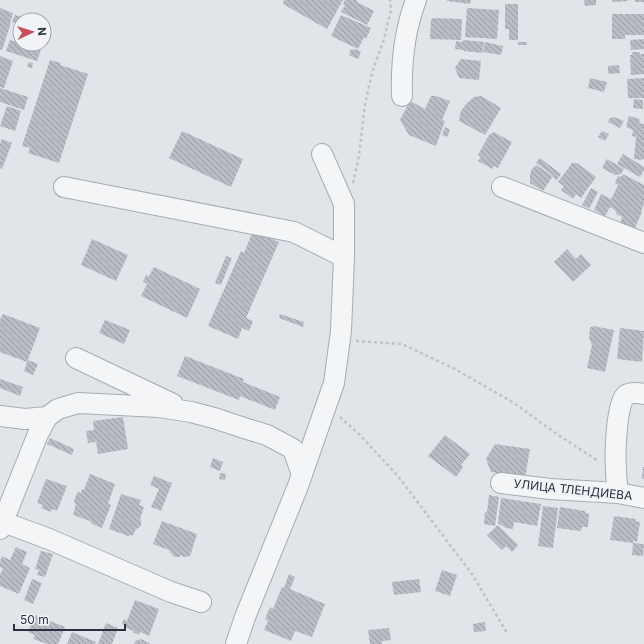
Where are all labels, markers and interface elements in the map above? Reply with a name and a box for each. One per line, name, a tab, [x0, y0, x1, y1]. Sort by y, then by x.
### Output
north arrow	[12, 12, 52, 52]
text: N	[35, 27, 49, 36]
street label: УЛИЦА ТЛЕНДИЕВА	[513, 476, 633, 503]
scale bar	[14, 606, 125, 632]
text: 50 m	[20, 612, 49, 627]

